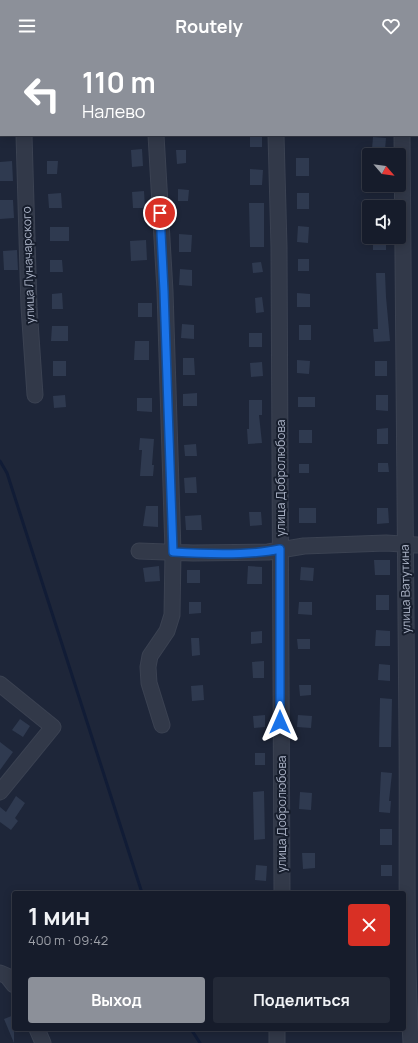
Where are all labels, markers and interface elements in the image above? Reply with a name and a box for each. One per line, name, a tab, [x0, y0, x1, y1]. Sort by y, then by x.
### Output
text: Routely	[175, 14, 243, 38]
icon: menu	[16, 15, 38, 37]
icon: heart	[380, 15, 402, 37]
text: 110 m	[82, 63, 156, 101]
icon: left	[16, 68, 68, 120]
text: Налево	[82, 99, 146, 123]
north arrow	[362, 148, 406, 192]
map controls	[362, 148, 406, 244]
pin	[143, 196, 177, 230]
button: sound	[362, 200, 406, 244]
icon: arrive	[149, 202, 171, 224]
street label: улица Луначарского	[17, 206, 39, 324]
street label: улица Добролюбова	[272, 419, 289, 537]
street label: улица Ватутина	[396, 544, 414, 634]
position arrow	[259, 701, 301, 743]
street label: улица Добролюбова	[273, 755, 290, 873]
text: 1 мин	[28, 899, 90, 932]
button: close	[348, 904, 390, 946]
text: 400 m · 09:42	[28, 931, 108, 949]
button: Выход	[28, 977, 205, 1023]
button: Поделиться	[213, 977, 390, 1023]

